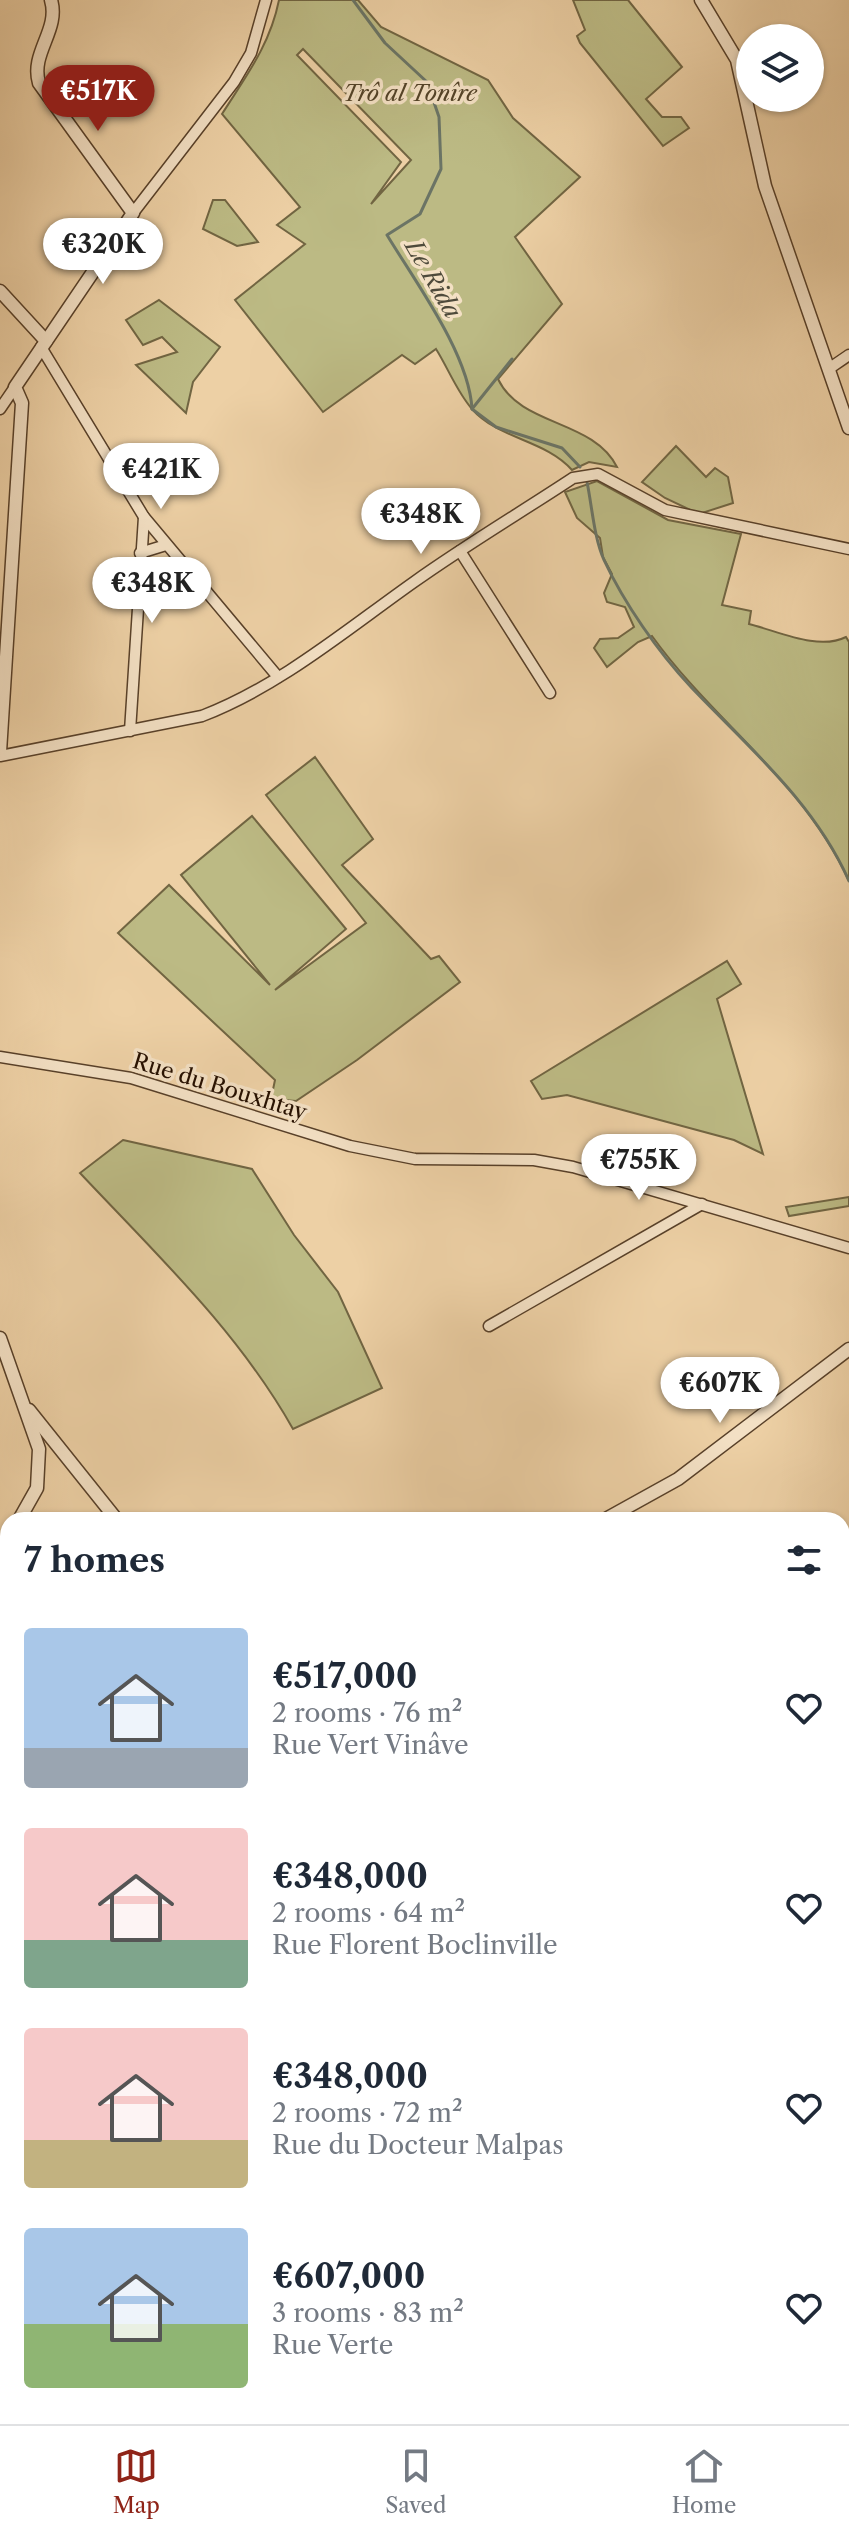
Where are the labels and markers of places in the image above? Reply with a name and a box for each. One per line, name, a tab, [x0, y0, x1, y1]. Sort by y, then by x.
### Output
pin: €517K	[42, 65, 154, 133]
pin: €320K	[47, 218, 159, 286]
pin: €421K	[105, 443, 217, 511]
pin: €348K	[365, 488, 477, 556]
pin: €348K	[96, 557, 208, 625]
pin: €755K	[583, 1134, 695, 1202]
pin: €607K	[664, 1357, 776, 1425]

